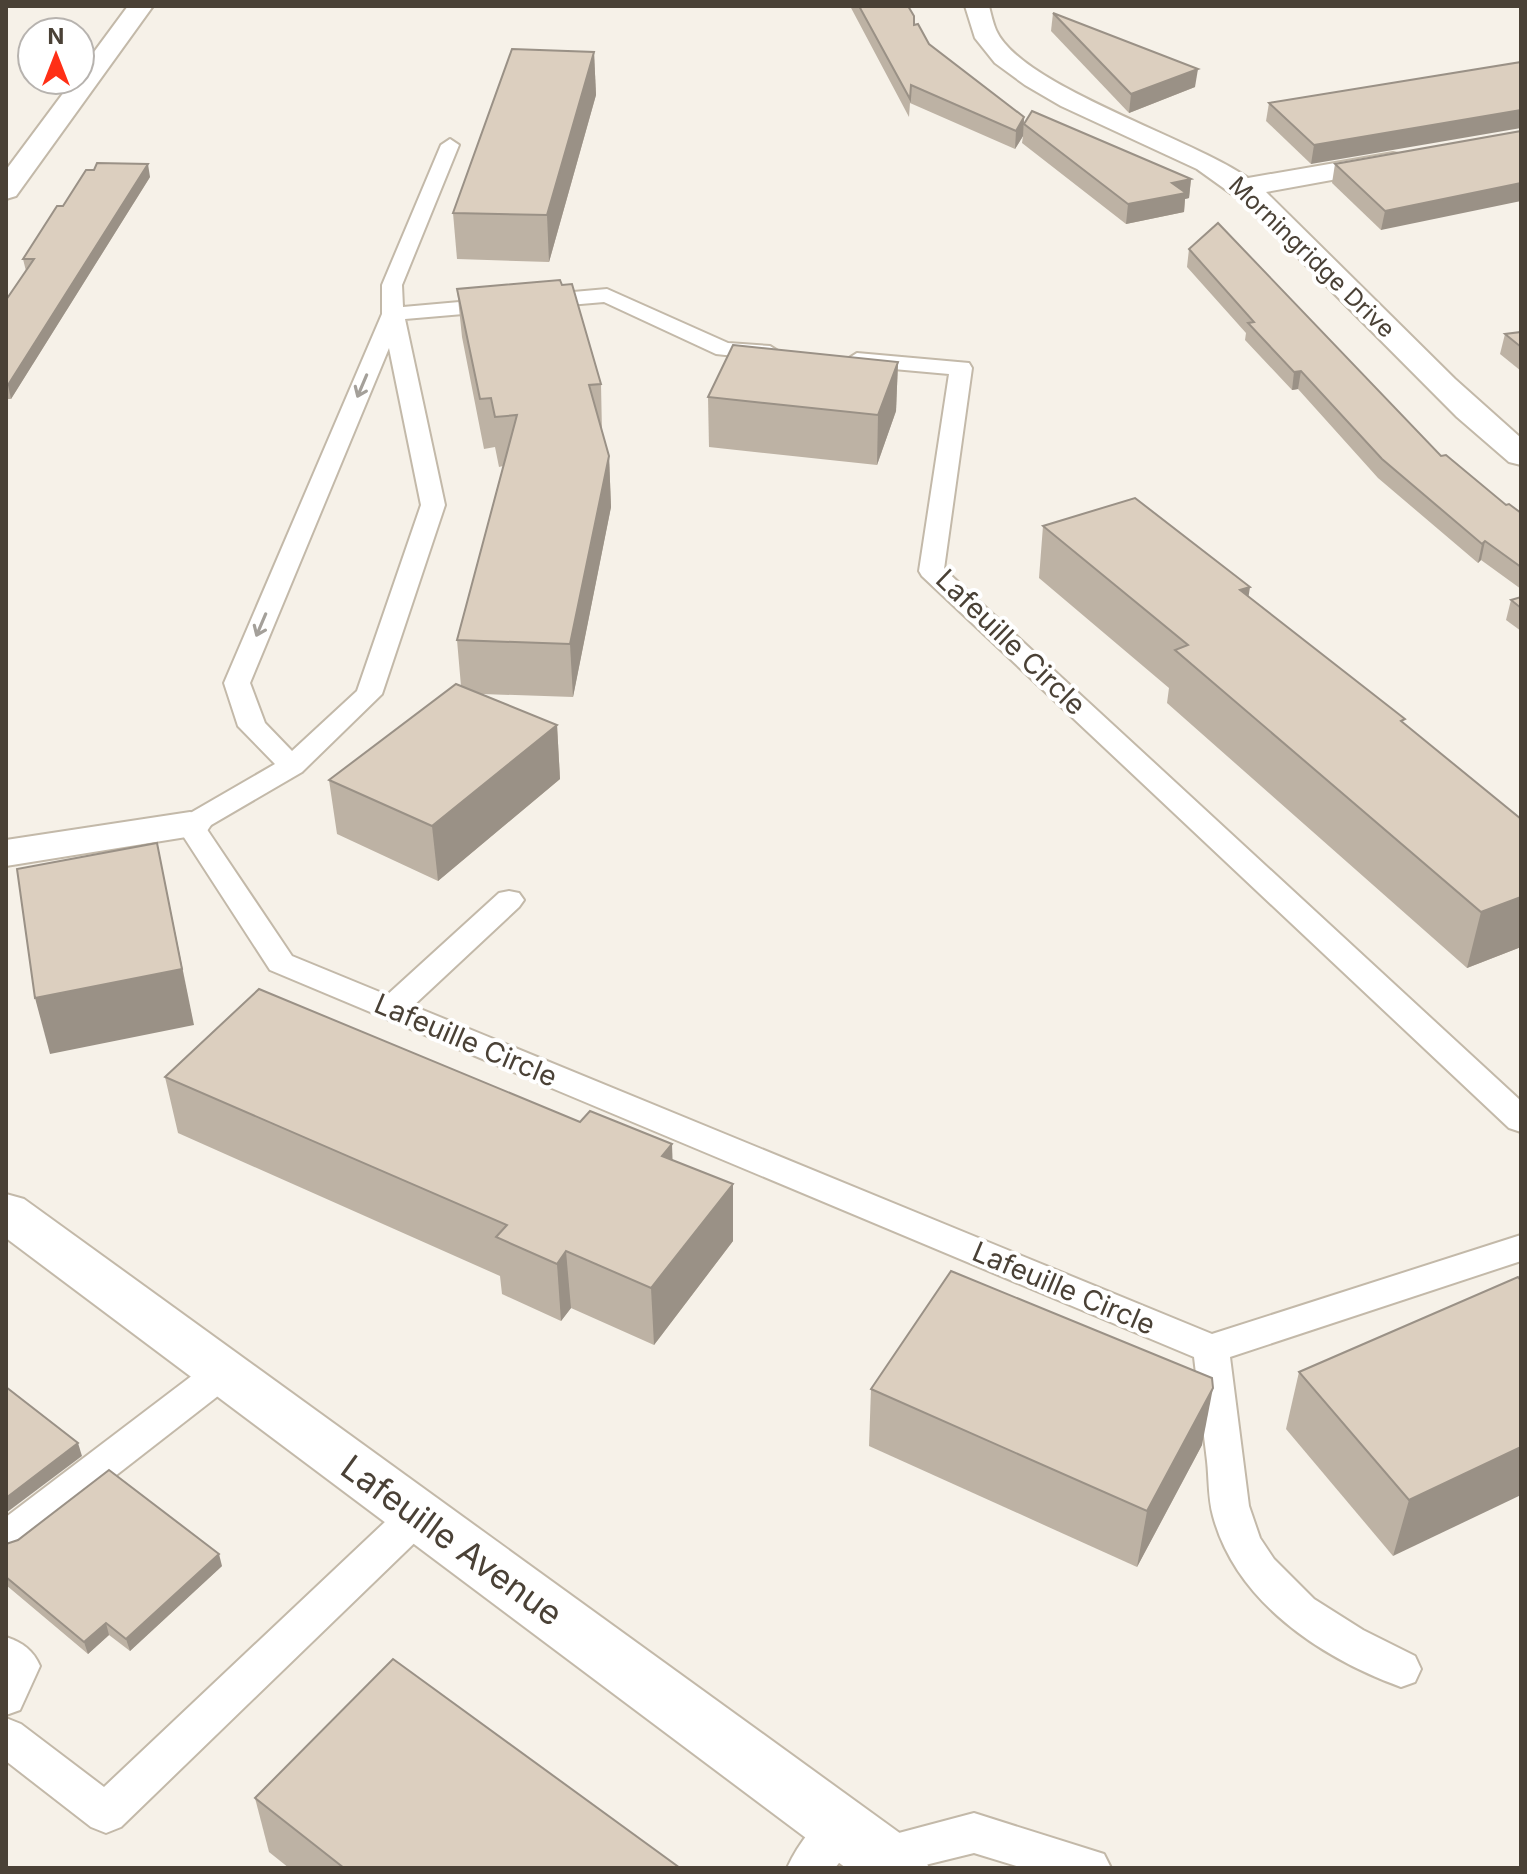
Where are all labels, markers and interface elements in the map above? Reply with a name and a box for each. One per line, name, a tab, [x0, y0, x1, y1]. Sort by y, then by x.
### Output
north arrow	[16, 16, 96, 96]
text: N	[48, 23, 64, 49]
street label: Morningridge Drive	[1223, 170, 1401, 344]
one-way arrow	[354, 373, 369, 398]
street label: Lafeuille Circle	[929, 562, 1093, 722]
one-way arrow	[252, 613, 267, 637]
street label: Lafeuille Circle	[370, 986, 562, 1094]
street label: Lafeuille Circle	[968, 1234, 1160, 1342]
street label: Lafeuille Avenue	[333, 1446, 571, 1634]

